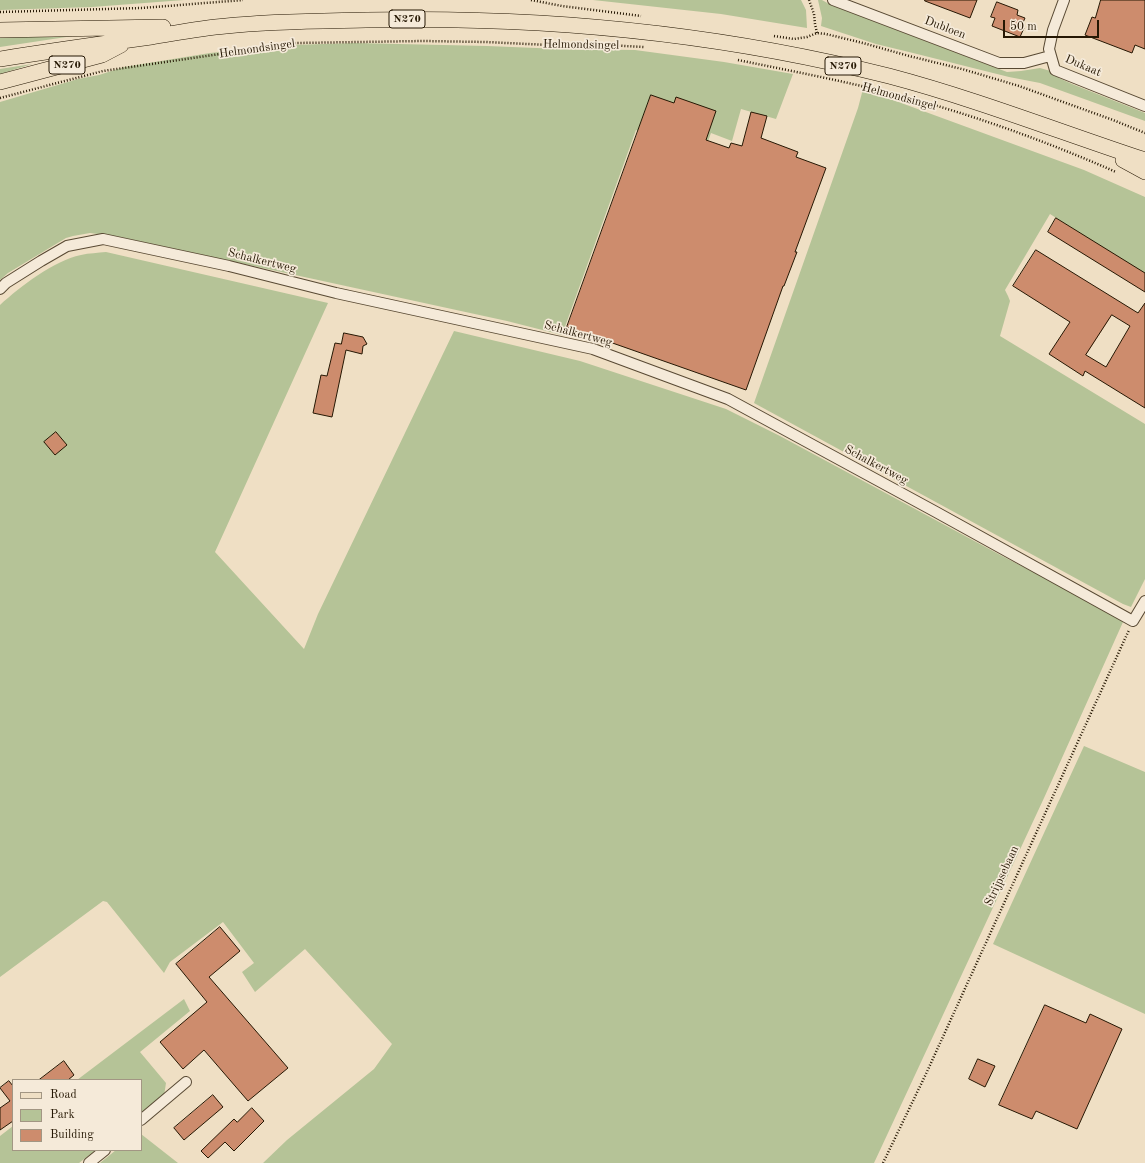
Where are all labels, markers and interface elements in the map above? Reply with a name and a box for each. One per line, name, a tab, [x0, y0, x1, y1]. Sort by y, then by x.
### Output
road number: N270	[389, 10, 425, 28]
scale bar	[1005, 12, 1101, 38]
street label: Dubloen	[922, 14, 968, 42]
text: 50 m	[1010, 21, 1037, 33]
street label: Helmondsingel	[218, 37, 296, 61]
street label: Helmondsingel	[543, 37, 619, 53]
street label: Dukaat	[1063, 52, 1103, 80]
road number: N270	[49, 56, 85, 74]
road number: N270	[825, 57, 861, 75]
street label: Helmondsingel	[860, 80, 938, 114]
street label: Schalkertweg	[226, 246, 298, 276]
street label: Schalkertweg	[542, 318, 614, 350]
street label: Schalkertweg	[842, 442, 910, 488]
street label: Strijpsebaan	[982, 843, 1022, 909]
legend	[12, 1079, 142, 1151]
text: Road	[50, 1089, 77, 1101]
text: Park	[50, 1109, 75, 1121]
text: Building	[50, 1129, 94, 1141]

